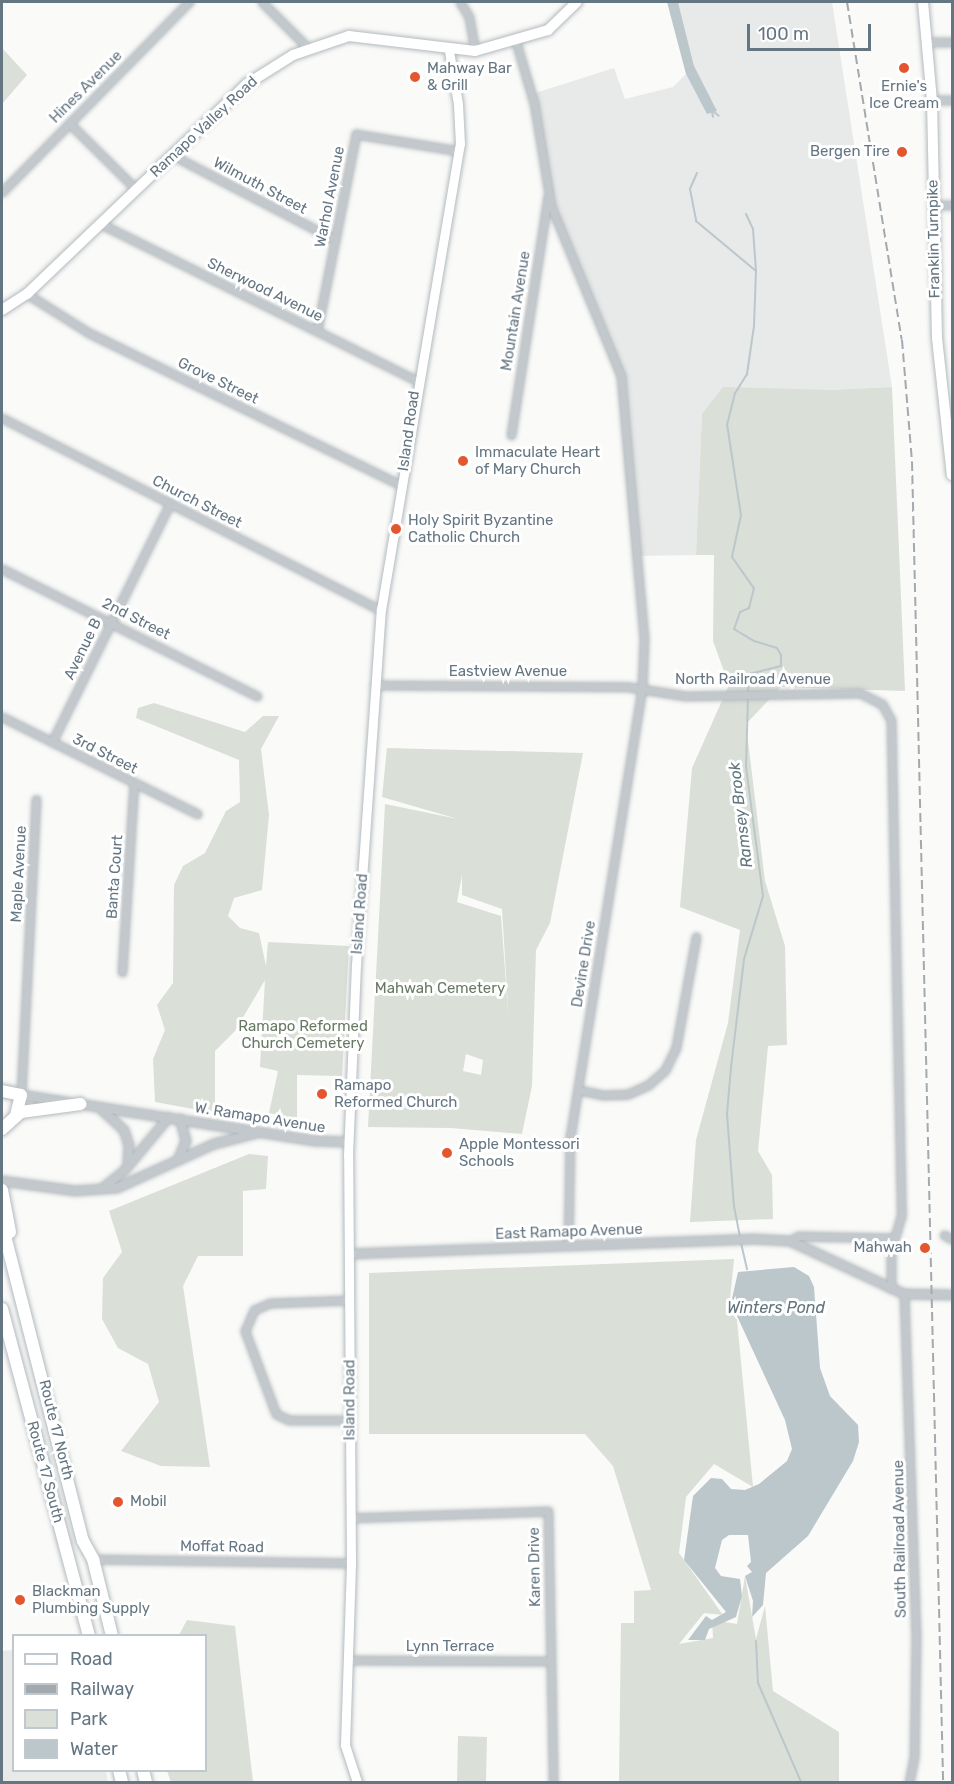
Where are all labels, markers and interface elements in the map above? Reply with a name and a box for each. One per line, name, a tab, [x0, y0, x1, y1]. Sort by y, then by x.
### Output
scale bar	[750, 12, 874, 50]
text: 100 m	[758, 23, 809, 45]
street label: Hines Avenue	[46, 47, 126, 127]
place label: Mahway Bar & Grill	[427, 59, 512, 94]
marker: Ernie's Ice Cream	[897, 61, 911, 75]
marker: Mahway Bar & Grill	[408, 70, 422, 84]
street label: Ramapo Valley Road	[146, 72, 262, 182]
place label: Ernie's Ice Cream	[869, 77, 939, 112]
place label: Bergen Tire	[810, 143, 890, 161]
street label: Warhol Avenue	[311, 145, 349, 249]
marker: Bergen Tire	[895, 145, 909, 159]
street label: Wilmuth Street	[210, 154, 310, 218]
street label: Franklin Turnpike	[924, 179, 944, 299]
street label: Mountain Avenue	[498, 250, 534, 372]
street label: Sherwood Avenue	[204, 254, 326, 326]
street label: Grove Street	[175, 354, 261, 408]
street label: Island Road	[394, 390, 424, 472]
place label: Immaculate Heart of Mary Church	[475, 443, 600, 478]
marker: Immaculate Heart of Mary Church	[456, 454, 470, 468]
street label: Church Street	[149, 472, 245, 532]
place label: Holy Spirit Byzantine Catholic Church	[408, 511, 554, 546]
marker: Holy Spirit Byzantine Catholic Church	[389, 522, 403, 536]
street label: 2nd Street	[99, 594, 173, 644]
street label: Avenue B	[60, 615, 106, 683]
street label: Eastview Avenue	[448, 663, 568, 681]
street label: North Railroad Avenue	[675, 671, 831, 689]
street label: 3rd Street	[69, 730, 141, 778]
water label: Ramsey Brook	[725, 761, 757, 869]
street label: Maple Avenue	[7, 825, 31, 923]
street label: Banta Court	[103, 834, 127, 920]
street label: Island Road	[348, 873, 372, 955]
street label: Devine Drive	[568, 919, 600, 1009]
park label: Mahwah Cemetery	[375, 980, 505, 998]
park label: Ramapo Reformed Church Cemetery	[238, 1017, 368, 1052]
place label: Ramapo Reformed Church	[334, 1076, 457, 1111]
marker: Ramapo Reformed Church	[315, 1087, 329, 1101]
street label: W. Ramapo Avenue	[193, 1099, 327, 1137]
place label: Apple Montessori Schools	[459, 1135, 580, 1170]
marker: Apple Montessori Schools	[440, 1146, 454, 1160]
street label: East Ramapo Avenue	[495, 1220, 643, 1244]
place label: Mahwah	[854, 1239, 912, 1257]
marker: Mahwah	[916, 1239, 934, 1257]
water label: Winters Pond	[727, 1298, 825, 1318]
street label: Island Road	[341, 1360, 359, 1440]
street label: Route 17 North	[35, 1378, 77, 1482]
street label: Route 17 South	[23, 1419, 67, 1525]
street label: South Railroad Avenue	[890, 1460, 910, 1618]
place label: Mobil	[130, 1493, 167, 1511]
marker: Mobil	[111, 1495, 125, 1509]
street label: Karen Drive	[525, 1527, 545, 1607]
street label: Moffat Road	[180, 1537, 264, 1557]
place label: Blackman Plumbing Supply	[32, 1582, 150, 1617]
marker: Blackman Plumbing Supply	[13, 1593, 27, 1607]
legend	[12, 1634, 207, 1772]
street label: Lynn Terrace	[405, 1638, 495, 1656]
text: Road	[70, 1648, 113, 1670]
text: Railway	[70, 1678, 134, 1700]
text: Park	[70, 1708, 107, 1730]
text: Water	[70, 1738, 118, 1760]

